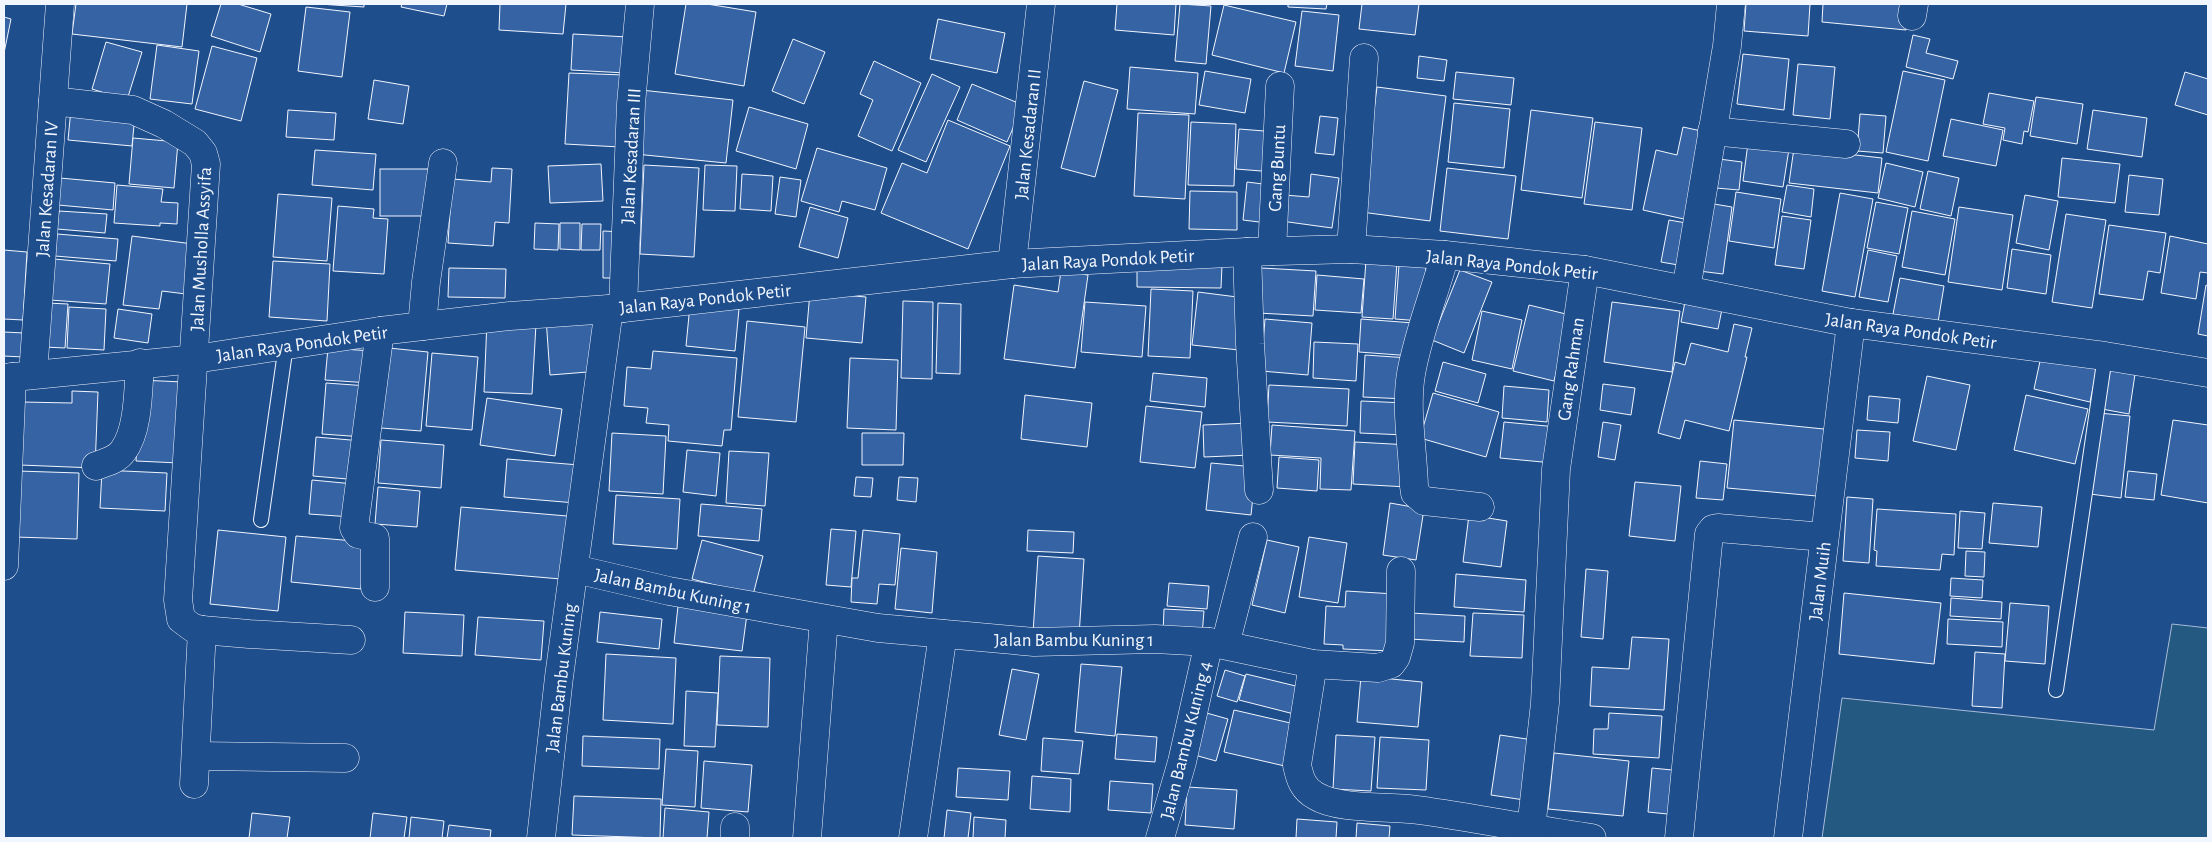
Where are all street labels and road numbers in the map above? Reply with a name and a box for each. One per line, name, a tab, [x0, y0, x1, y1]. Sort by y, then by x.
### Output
street label: Jalan Kesadaran II	[1012, 68, 1045, 200]
street label: Jalan Kesadaran III	[618, 88, 645, 225]
street label: Jalan Kesadaran IV	[33, 120, 62, 258]
street label: Gang Buntu	[1266, 124, 1289, 212]
street label: Jalan Musholla Assyifa	[188, 166, 215, 332]
street label: Jalan Raya Pondok Petir	[1021, 246, 1195, 275]
street label: Jalan Raya Pondok Petir	[1425, 247, 1599, 284]
street label: Jalan Raya Pondok Petir	[618, 281, 792, 318]
street label: Jalan Raya Pondok Petir	[1824, 310, 1998, 353]
street label: Gang Rahman	[1555, 316, 1588, 422]
street label: Jalan Raya Pondok Petir	[215, 323, 389, 366]
street label: Jalan Muih	[1806, 541, 1835, 622]
street label: Jalan Bambu Kuning 1	[593, 566, 753, 617]
street label: Jalan Bambu Kuning	[543, 602, 580, 754]
street label: Jalan Bambu Kuning 1	[994, 631, 1154, 650]
street label: Jalan Bambu Kuning 4	[1158, 659, 1215, 821]

